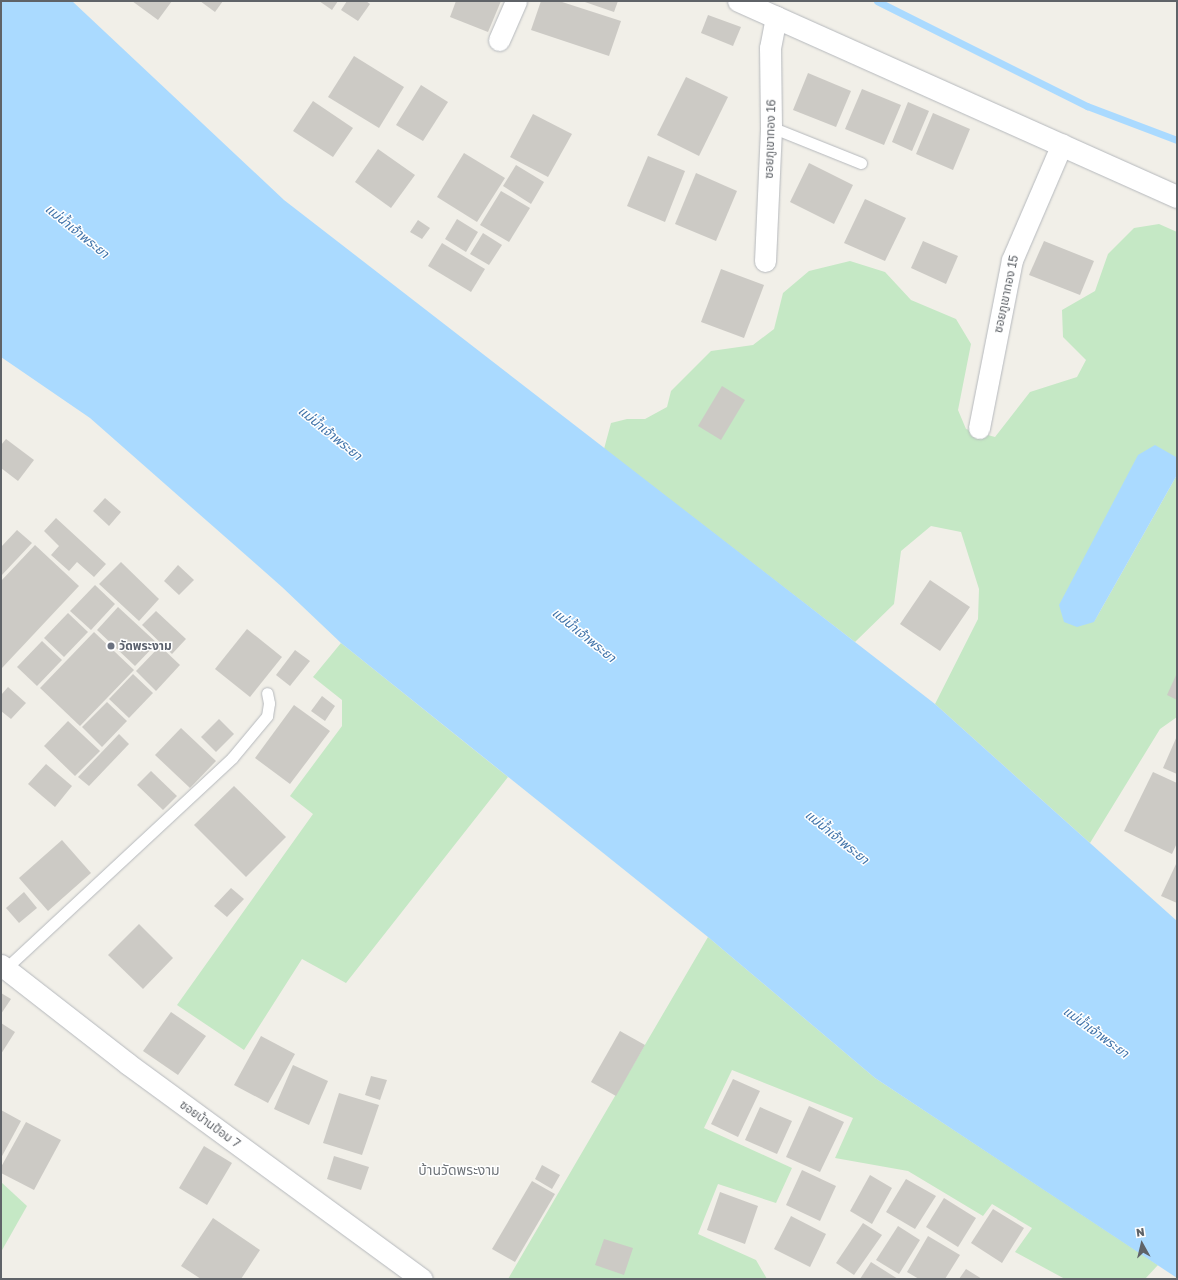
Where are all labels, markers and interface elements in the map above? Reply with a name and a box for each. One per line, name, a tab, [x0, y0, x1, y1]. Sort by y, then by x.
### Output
street label: ซอยภูเขาทอง 16	[761, 99, 779, 179]
water label: แม่น้ำเจ้าพระยา	[42, 201, 112, 261]
street label: ซอยภูเขาทอง 15	[991, 254, 1021, 334]
water label: แม่น้ำเจ้าพระยา	[295, 403, 365, 463]
water label: แม่น้ำเจ้าพระยา	[549, 605, 619, 665]
place label: วัดพระงาม	[119, 639, 172, 653]
marker: วัดพระงาม	[106, 641, 116, 651]
water label: แม่น้ำเจ้าพระยา	[802, 807, 872, 867]
water label: แม่น้ำเจ้าพระยา	[1060, 1003, 1132, 1061]
street label: ซอยบ้านป้อม 7	[177, 1097, 243, 1151]
district label: บ้านวัดพระงาม	[418, 1162, 500, 1178]
north arrow	[1122, 1224, 1162, 1264]
text: N	[1135, 1225, 1145, 1239]

